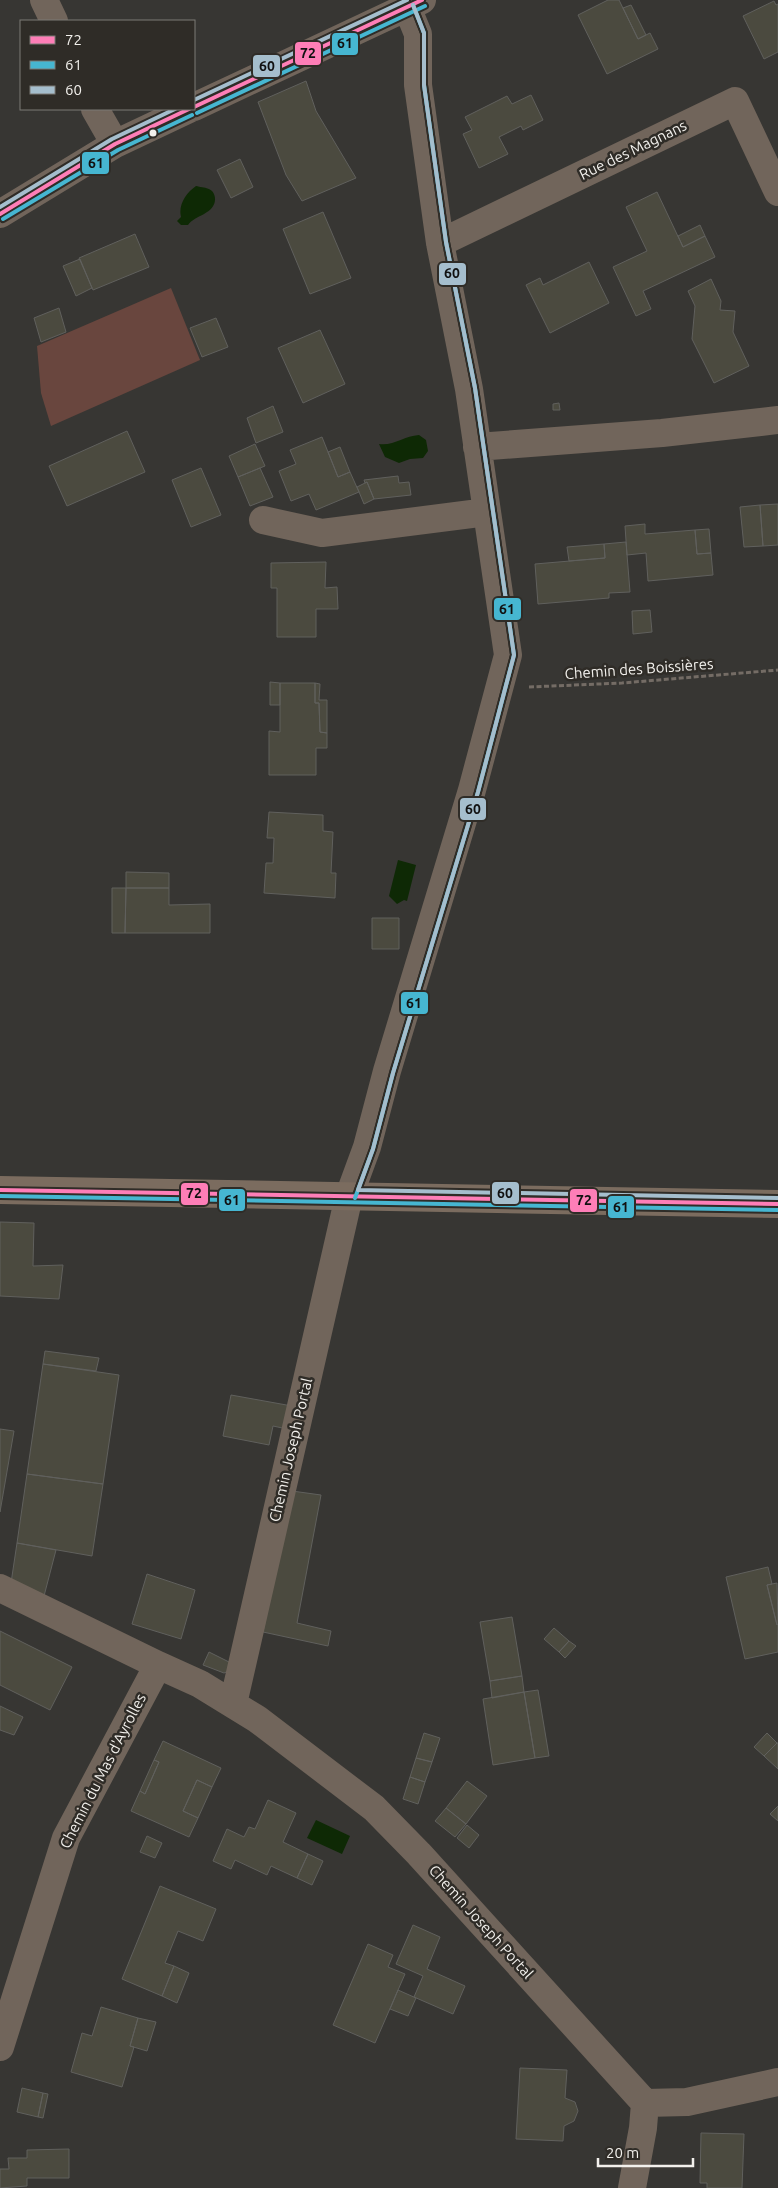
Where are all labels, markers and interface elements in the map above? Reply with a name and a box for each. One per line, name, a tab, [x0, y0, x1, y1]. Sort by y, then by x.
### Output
legend	[20, 20, 195, 110]
text: 72	[65, 31, 82, 48]
line badge: 61	[331, 32, 359, 56]
text: 61	[337, 35, 353, 51]
line badge: 72	[294, 41, 322, 66]
text: 72	[300, 45, 316, 61]
line badge: 60	[252, 54, 281, 78]
text: 61	[65, 56, 82, 73]
text: 60	[259, 58, 275, 74]
text: 60	[65, 81, 82, 98]
street label: Rue des Magnans	[576, 116, 689, 183]
unlabelled marker	[148, 128, 158, 138]
line badge: 61	[81, 151, 110, 175]
text: 61	[88, 155, 104, 171]
line badge: 60	[438, 262, 467, 286]
text: 60	[444, 265, 460, 281]
line badge: 61	[493, 597, 522, 621]
text: 61	[499, 601, 515, 617]
street label: Chemin des Boissières	[564, 655, 714, 682]
line badge: 60	[459, 797, 487, 821]
text: 60	[465, 801, 481, 817]
line badge: 61	[400, 991, 429, 1015]
text: 61	[406, 995, 422, 1011]
line badge: 60	[491, 1181, 520, 1205]
line badge: 72	[180, 1182, 209, 1206]
text: 72	[186, 1185, 202, 1201]
text: 60	[497, 1185, 513, 1201]
line badge: 61	[218, 1188, 246, 1212]
line badge: 72	[569, 1188, 598, 1213]
text: 61	[224, 1192, 240, 1208]
text: 72	[576, 1192, 592, 1208]
line badge: 61	[607, 1195, 635, 1219]
text: 61	[613, 1199, 629, 1215]
street label: Chemin Joseph Portal	[266, 1376, 315, 1523]
street label: Chemin du Mas d'Ayrolles	[56, 1690, 149, 1851]
street label: Chemin Joseph Portal	[426, 1861, 537, 1982]
scale bar	[598, 2136, 693, 2168]
text: 20 m	[606, 2144, 639, 2161]

